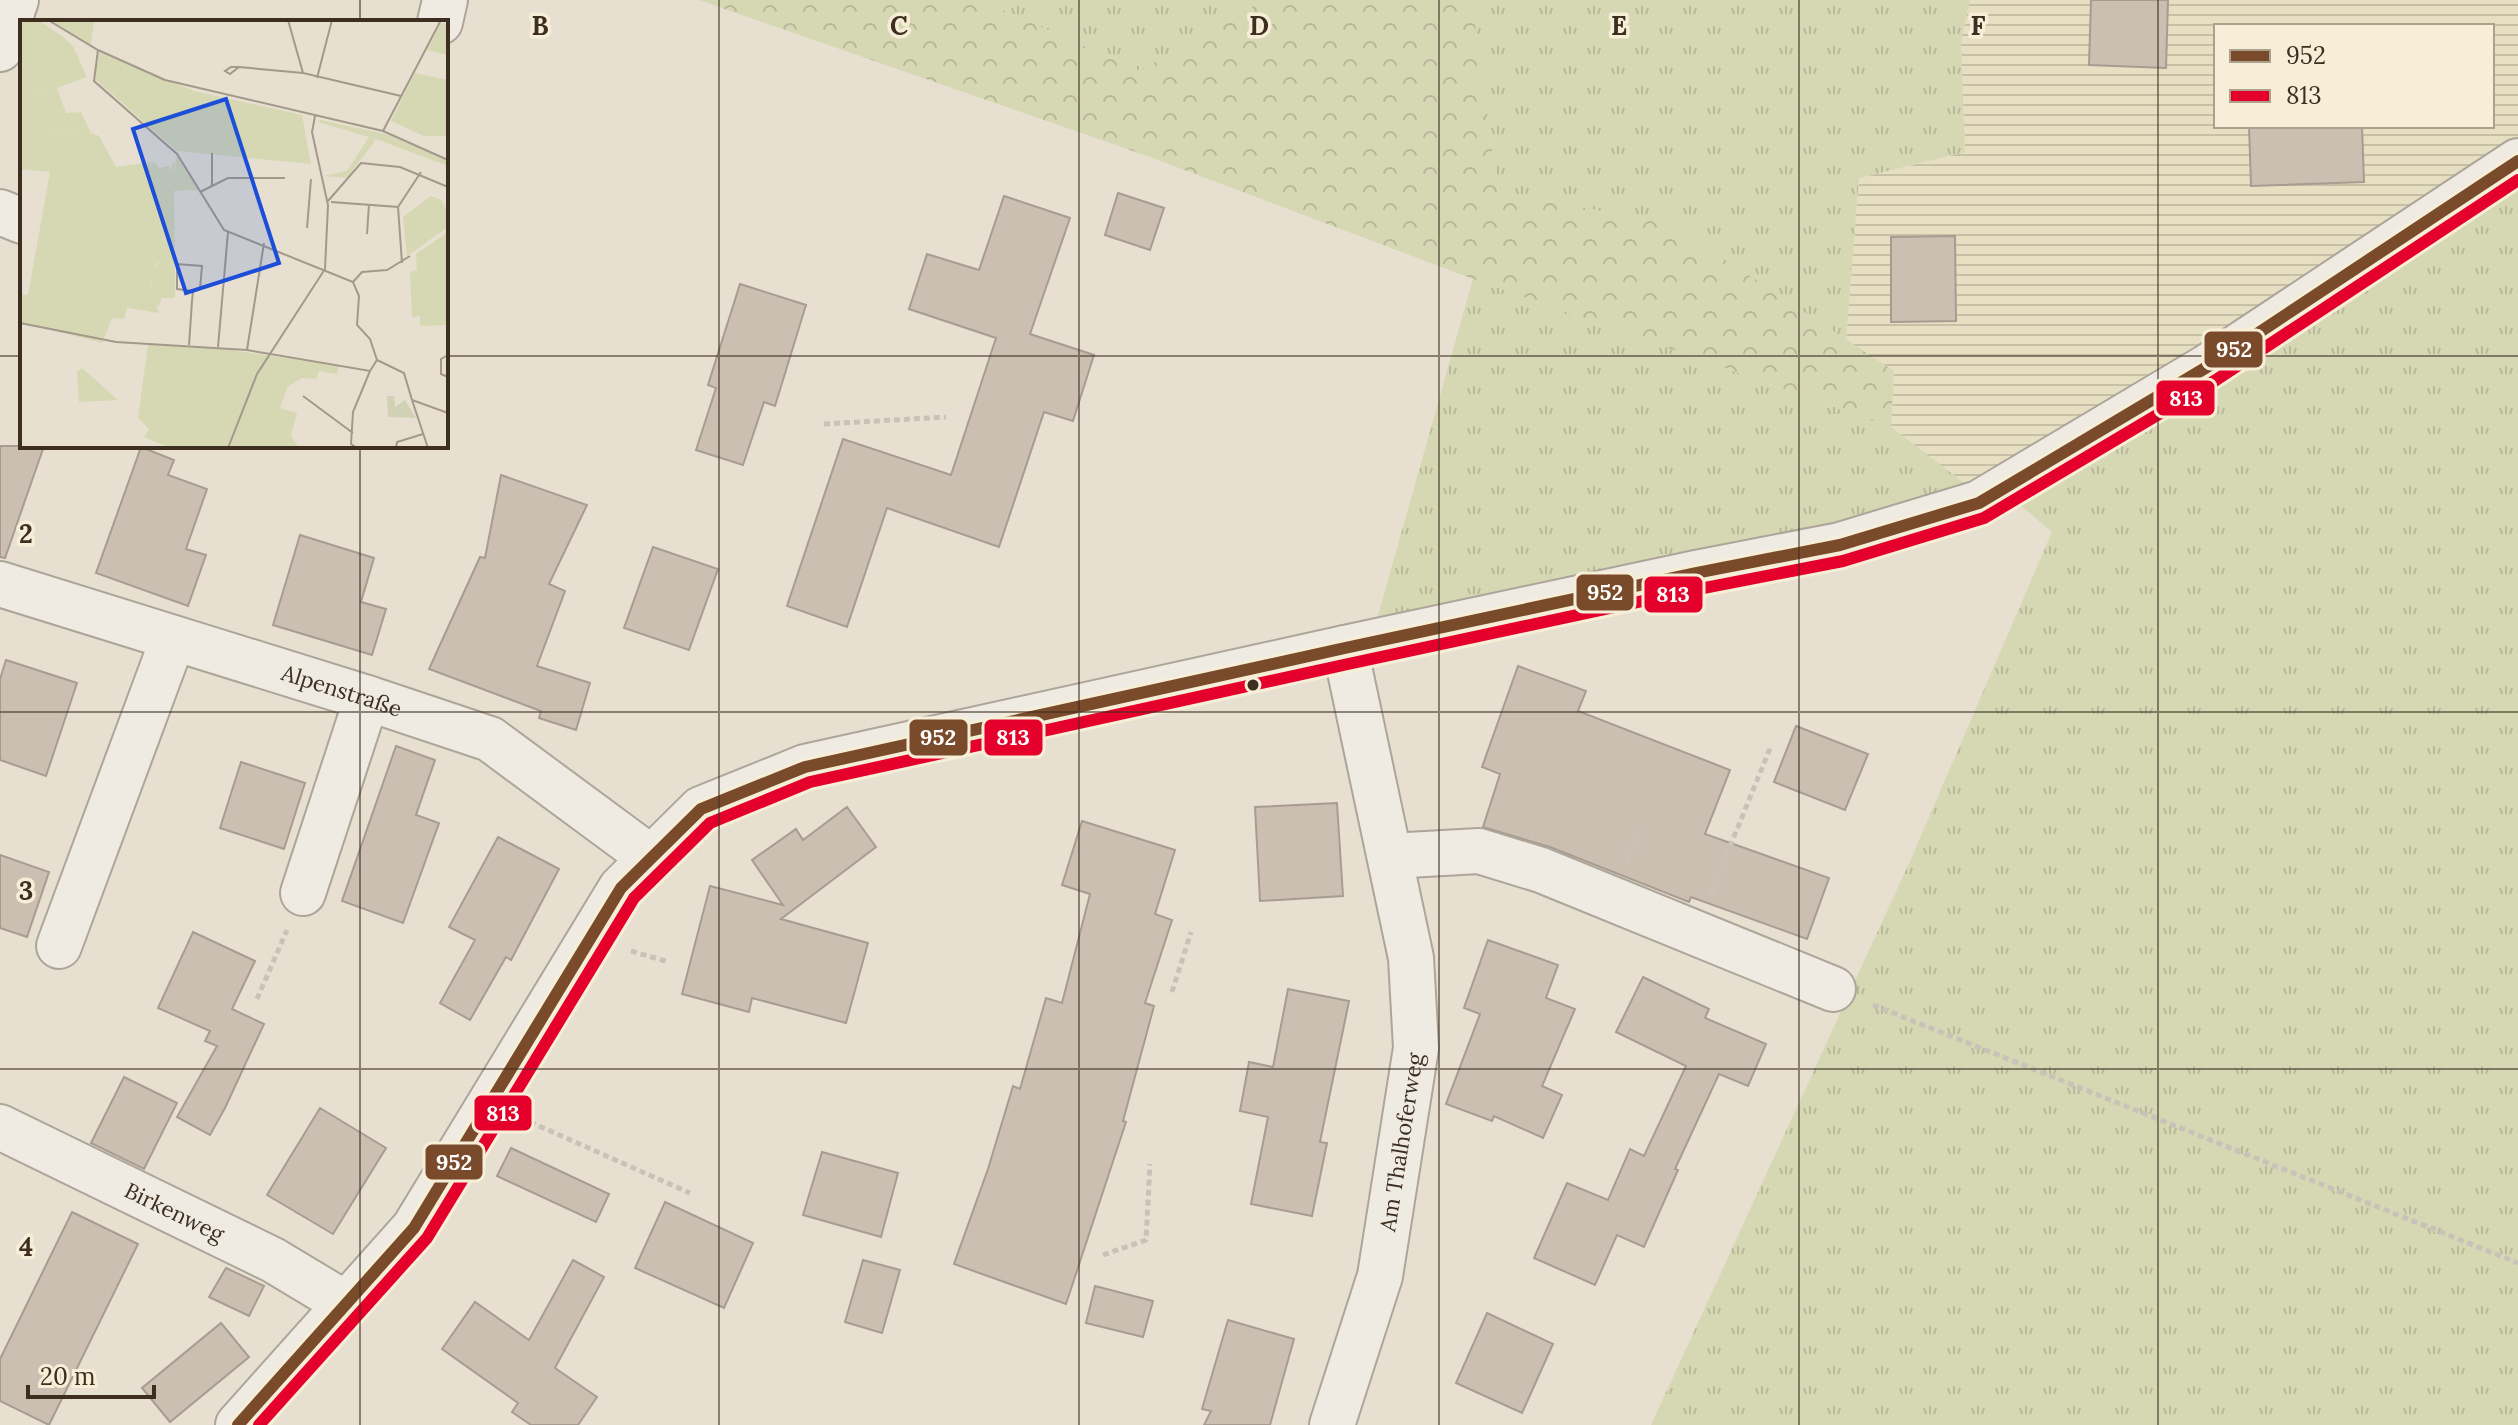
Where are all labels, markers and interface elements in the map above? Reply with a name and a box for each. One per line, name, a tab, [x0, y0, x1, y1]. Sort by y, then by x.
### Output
text: B	[531, 9, 549, 42]
text: C	[890, 9, 908, 42]
text: D	[1249, 9, 1269, 42]
text: E	[1611, 9, 1627, 42]
text: F	[1971, 9, 1986, 42]
inset map	[20, 20, 448, 448]
legend	[2214, 24, 2494, 128]
text: 952	[2286, 40, 2326, 71]
text: 813	[2286, 80, 2322, 111]
line badge: 952	[2203, 330, 2264, 369]
text: 952	[2216, 335, 2252, 363]
line badge: 813	[2155, 379, 2216, 417]
text: 813	[2169, 384, 2203, 412]
text: 2	[19, 517, 33, 550]
line badge: 952	[1575, 573, 1635, 612]
line badge: 813	[1643, 575, 1704, 614]
text: 952	[1587, 578, 1623, 606]
text: 813	[1656, 580, 1690, 608]
street label: Alpenstraße	[277, 658, 406, 723]
unlabelled marker	[1245, 677, 1261, 693]
line badge: 952	[908, 718, 969, 757]
line badge: 813	[983, 718, 1044, 757]
text: 952	[920, 723, 956, 751]
text: 813	[996, 723, 1030, 751]
text: 3	[19, 874, 33, 907]
street label: Am Thalhoferweg	[1373, 1050, 1429, 1234]
line badge: 813	[473, 1094, 533, 1132]
text: 813	[486, 1099, 520, 1127]
line badge: 952	[424, 1143, 484, 1181]
text: 952	[436, 1148, 472, 1176]
street label: Birkenweg	[120, 1176, 229, 1248]
text: 4	[19, 1230, 33, 1263]
scale bar	[28, 1349, 154, 1399]
text: 20 m	[40, 1361, 96, 1392]

